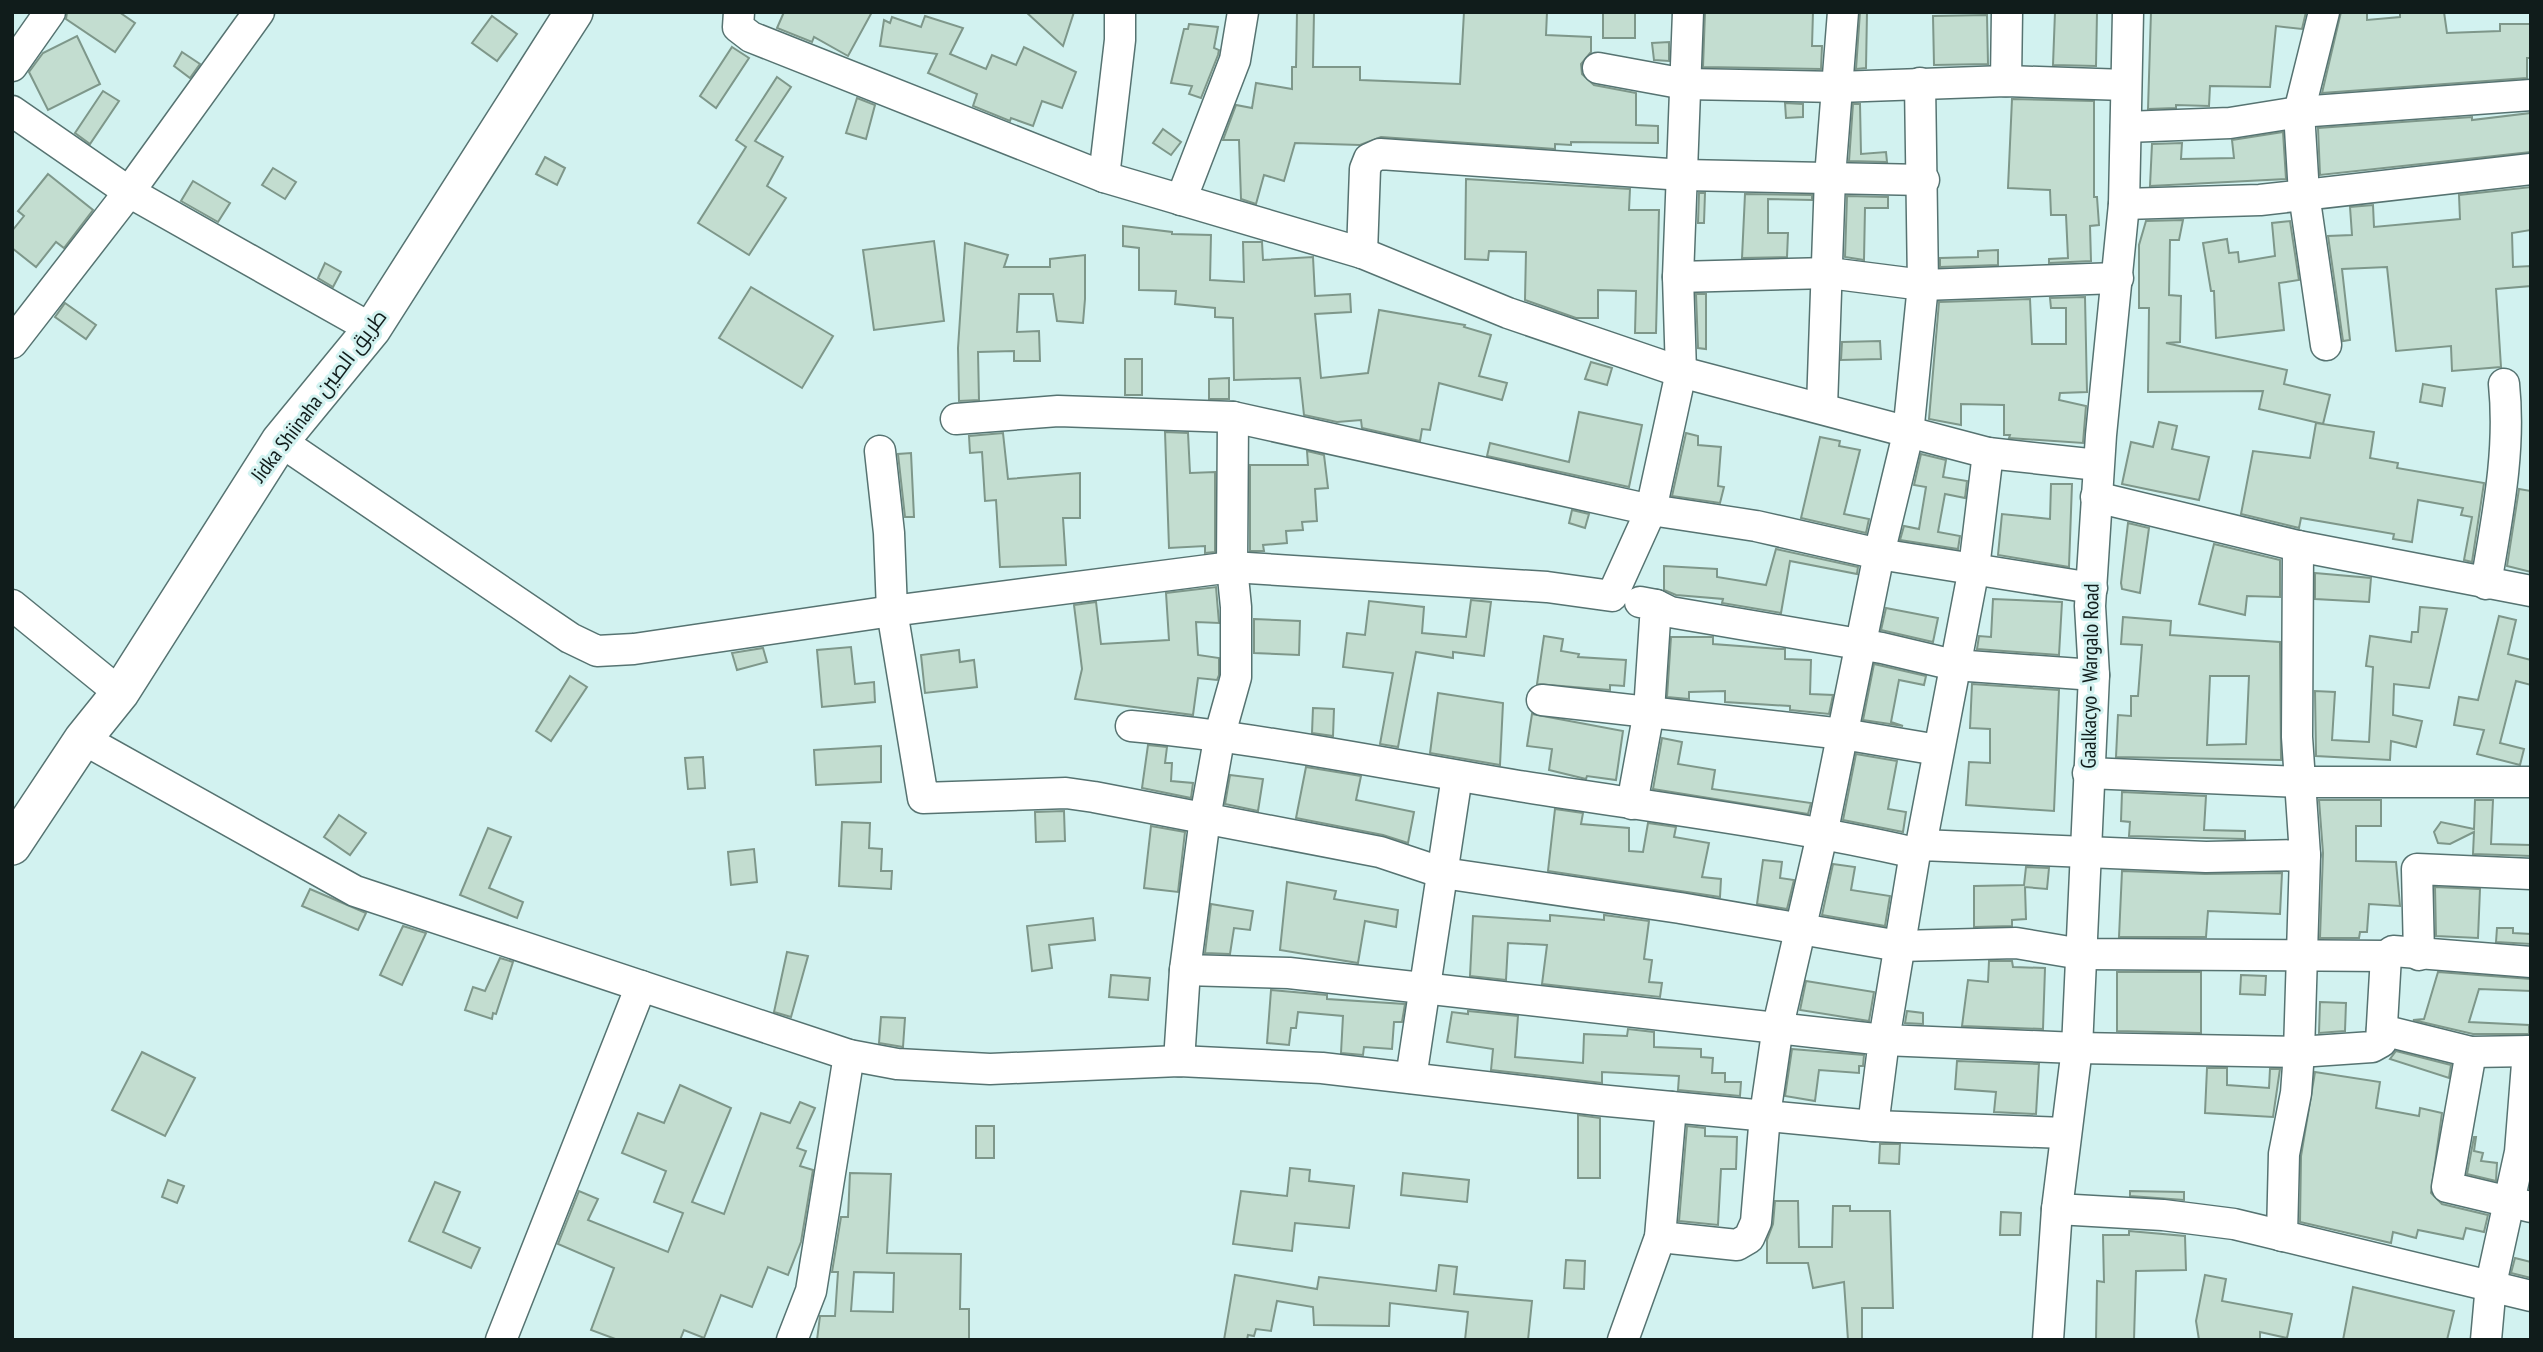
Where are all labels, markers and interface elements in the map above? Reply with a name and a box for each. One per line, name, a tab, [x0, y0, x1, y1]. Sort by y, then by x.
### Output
street label: Jidka Shiinaha طريق الصين	[244, 304, 392, 488]
street label: Gaalkacyo - Wargalo Road	[2074, 583, 2105, 769]

